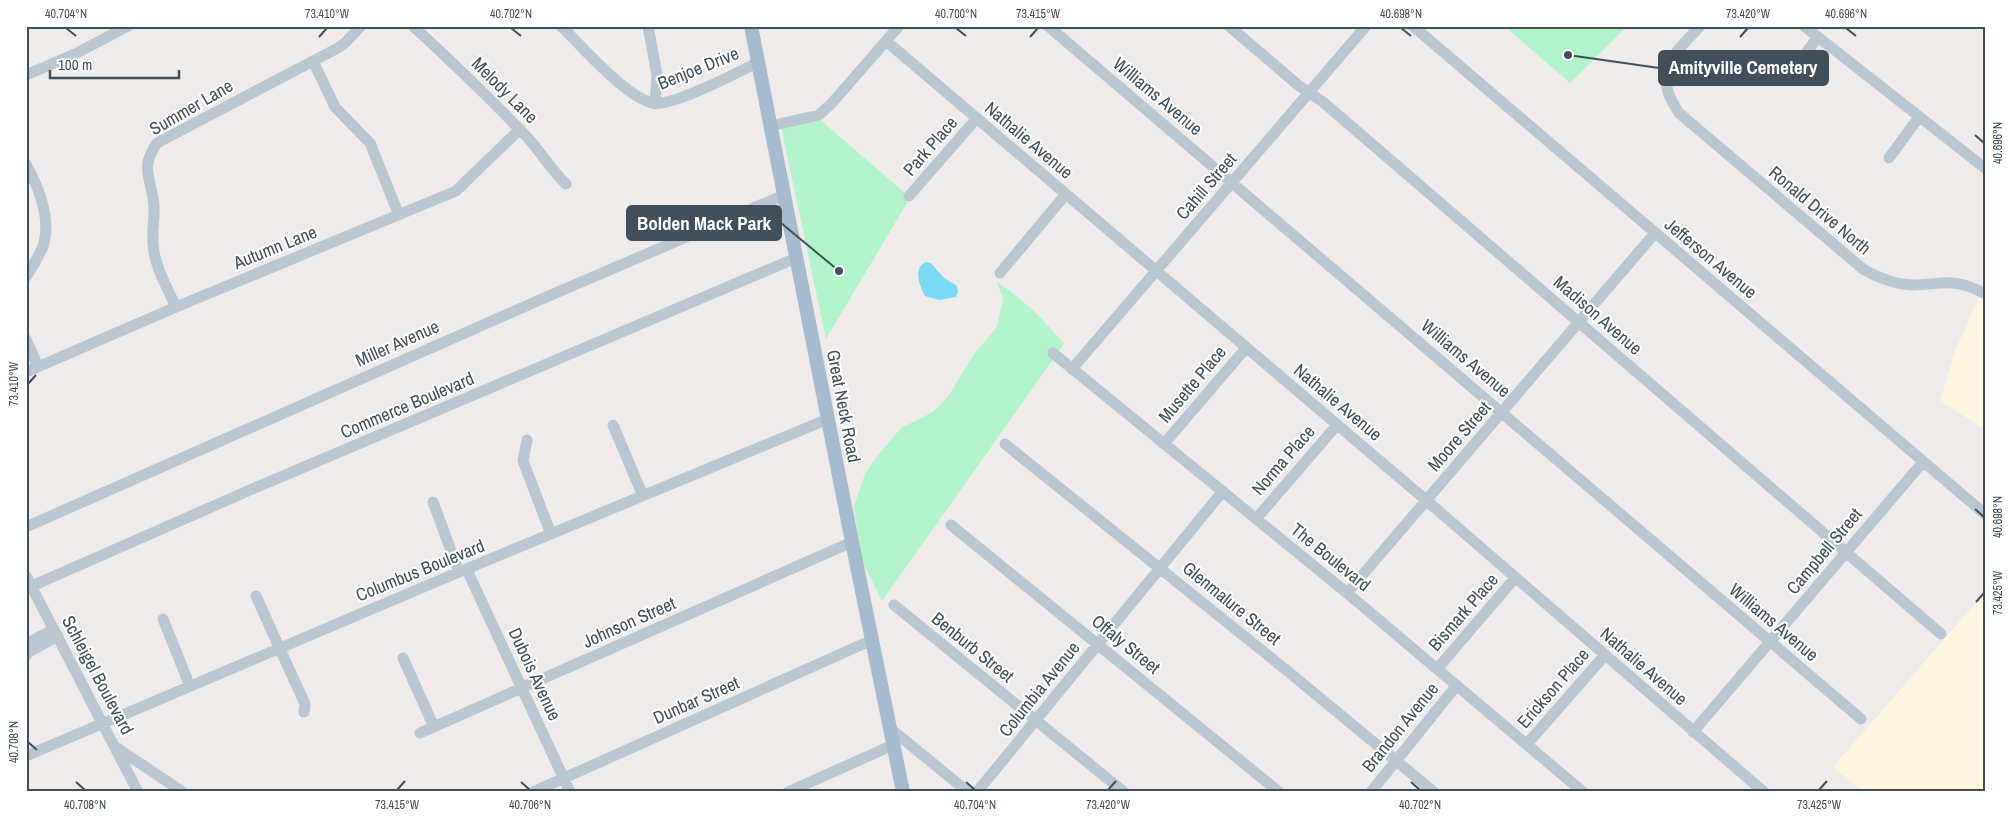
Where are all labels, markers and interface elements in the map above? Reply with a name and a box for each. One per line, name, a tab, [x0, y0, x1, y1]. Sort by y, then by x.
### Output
text: 40.704°N	[45, 6, 87, 22]
text: 73.410°W	[305, 6, 350, 22]
text: 40.702°N	[490, 6, 532, 22]
text: 40.700°N	[935, 6, 977, 22]
text: 73.415°W	[1016, 6, 1061, 22]
text: 40.698°N	[1380, 6, 1422, 22]
text: 73.420°W	[1726, 6, 1771, 22]
text: 40.696°N	[1825, 6, 1867, 22]
street label: Benjoe Drive	[654, 40, 742, 96]
scale bar	[50, 48, 179, 80]
street label: Melody Lane	[466, 51, 544, 129]
street label: Williams Avenue	[1108, 51, 1208, 141]
callout: Amityville Cemetery	[1659, 51, 1828, 85]
text: 100 m	[58, 54, 92, 75]
text: Amityville Cemetery	[1669, 54, 1818, 80]
street label: Summer Lane	[145, 73, 237, 141]
street label: Nathalie Avenue	[980, 96, 1078, 184]
street label: Park Place	[897, 111, 963, 181]
text: 40.696°N	[1990, 122, 2006, 164]
street label: Cahill Street	[1170, 147, 1242, 225]
street label: Ronald Drive North	[1764, 160, 1876, 260]
callout: Bolden Mack Park	[627, 206, 781, 240]
text: Bolden Mack Park	[637, 210, 771, 236]
street label: Jefferson Avenue	[1659, 212, 1763, 304]
street label: Autumn Lane	[229, 219, 320, 275]
street label: Madison Avenue	[1548, 270, 1648, 360]
street label: Miller Avenue	[351, 313, 443, 373]
street label: Williams Avenue	[1416, 313, 1516, 403]
street label: Musette Place	[1152, 340, 1232, 428]
street label: Great Neck Road	[821, 348, 867, 464]
street label: Nathalie Avenue	[1289, 358, 1387, 446]
text: 73.410°W	[6, 361, 22, 406]
street label: Commerce Boulevard	[336, 366, 478, 444]
street label: Moore Street	[1422, 396, 1496, 476]
street label: Norma Place	[1246, 420, 1320, 500]
text: 40.698°N	[1990, 496, 2006, 538]
street label: Campbell Street	[1780, 502, 1868, 600]
street label: The Boulevard	[1286, 517, 1376, 597]
street label: Columbus Boulevard	[352, 533, 488, 607]
street label: Glenmalure Street	[1178, 556, 1286, 650]
street label: Bismark Place	[1422, 568, 1504, 656]
text: 73.425°W	[1990, 570, 2006, 615]
street label: Williams Avenue	[1724, 577, 1824, 667]
street label: Johnson Street	[579, 590, 679, 654]
street label: Benburb Street	[927, 606, 1019, 688]
street label: Offaly Street	[1086, 609, 1166, 679]
street label: Schleigel Boulevard	[56, 611, 140, 739]
street label: Nathalie Avenue	[1595, 621, 1693, 711]
street label: Dubois Avenue	[503, 623, 567, 725]
street label: Columbia Avenue	[993, 636, 1085, 742]
street label: Erickson Place	[1511, 643, 1595, 733]
street label: Dunbar Street	[649, 670, 743, 730]
street label: Brandon Avenue	[1356, 677, 1444, 777]
text: 40.708°N	[6, 721, 22, 763]
text: 40.708°N	[64, 797, 106, 813]
text: 73.415°W	[375, 797, 420, 813]
text: 40.706°N	[509, 797, 551, 813]
text: 40.704°N	[954, 797, 996, 813]
text: 73.420°W	[1086, 797, 1131, 813]
text: 40.702°N	[1399, 797, 1441, 813]
text: 73.425°W	[1797, 797, 1842, 813]

